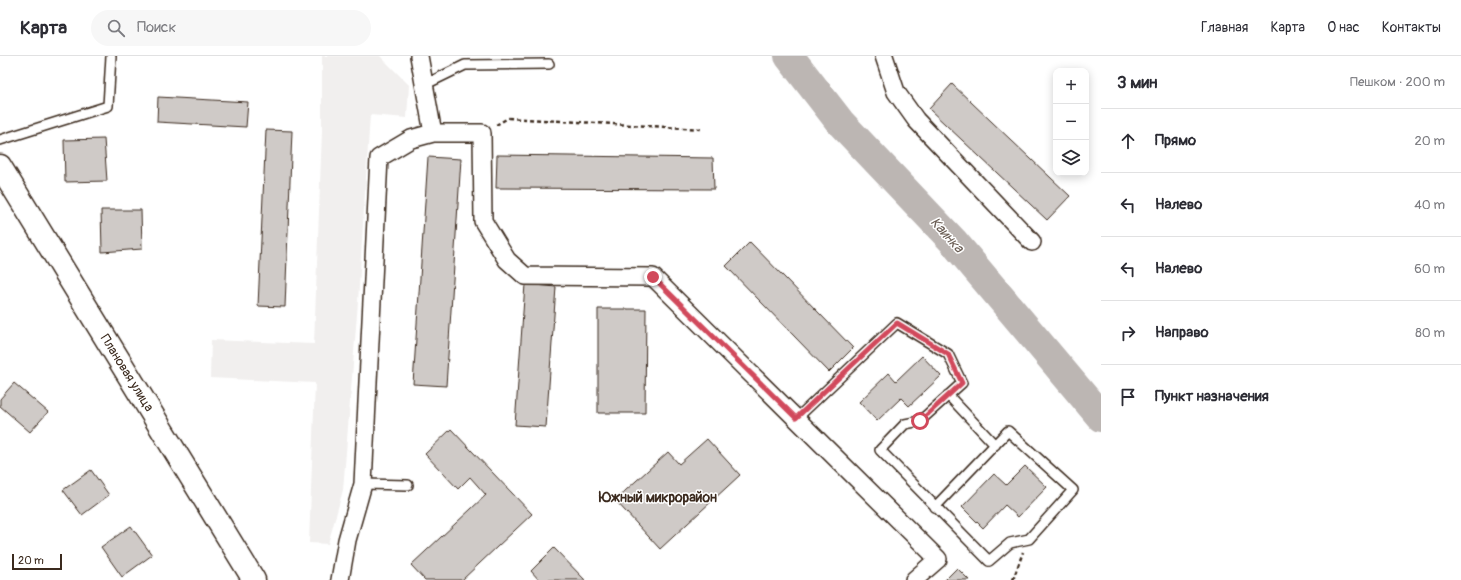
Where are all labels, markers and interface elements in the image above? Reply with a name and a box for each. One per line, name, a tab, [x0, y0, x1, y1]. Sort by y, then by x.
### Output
search box	[91, 10, 371, 46]
text: Карта	[20, 16, 67, 40]
icon: search	[105, 17, 127, 39]
text: Поиск	[137, 18, 176, 37]
text: Главная	[1201, 19, 1248, 36]
text: Карта	[1270, 19, 1305, 36]
text: О нас	[1327, 19, 1360, 36]
text: Контакты	[1382, 19, 1441, 36]
map controls	[1053, 68, 1089, 176]
button: +	[1053, 68, 1089, 104]
text: 3 мин	[1117, 72, 1157, 93]
text: Пешком · 200 m	[1350, 74, 1445, 90]
button: −	[1053, 104, 1089, 140]
icon: ahead	[1117, 130, 1139, 152]
text: Прямо	[1155, 131, 1196, 150]
text: 20 m	[1414, 133, 1445, 149]
button: layers	[1053, 140, 1089, 176]
icon: left	[1117, 194, 1139, 216]
text: Налево	[1155, 195, 1202, 214]
text: 40 m	[1414, 197, 1445, 213]
water label: Каинка	[927, 214, 968, 257]
icon: left	[1117, 258, 1139, 280]
text: Налево	[1155, 259, 1202, 278]
text: 60 m	[1414, 261, 1445, 277]
route end	[644, 268, 662, 286]
icon: right	[1117, 322, 1139, 344]
text: Направо	[1155, 323, 1209, 342]
text: 80 m	[1415, 325, 1445, 341]
street label: Плановая улица	[97, 331, 157, 415]
icon: arrive	[1117, 386, 1139, 408]
text: Пункт назначения	[1155, 387, 1269, 406]
route start	[911, 412, 929, 430]
district label: Южный микрорайон	[598, 489, 717, 506]
scale bar	[12, 552, 62, 571]
text: 20 m	[18, 554, 44, 567]

